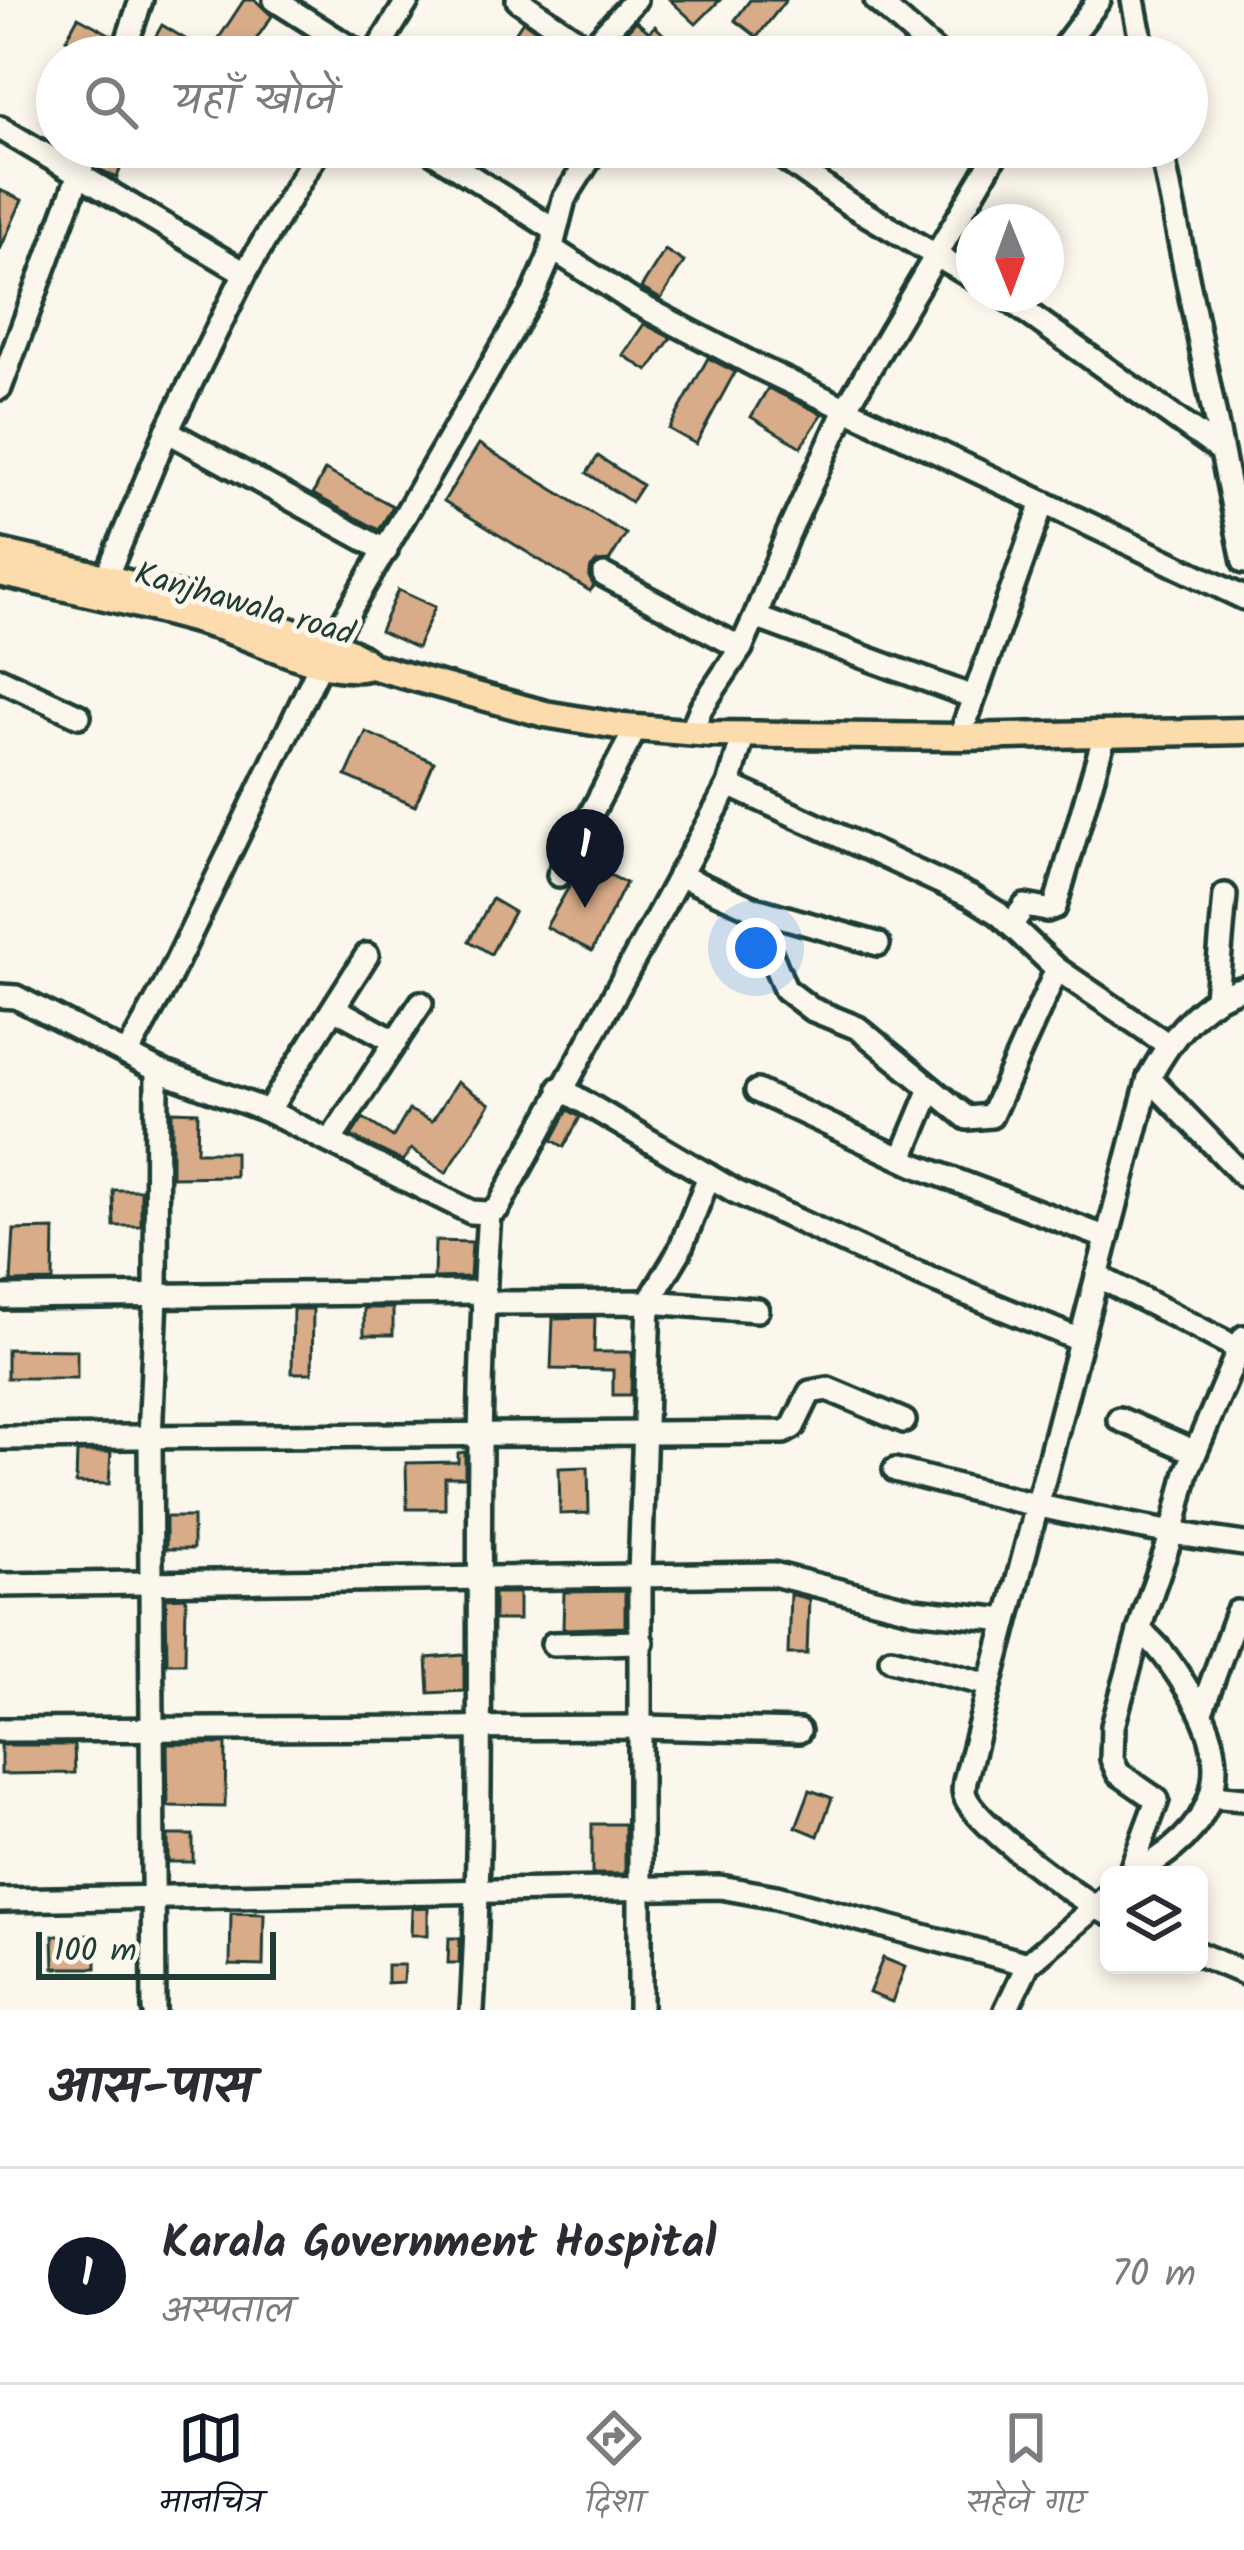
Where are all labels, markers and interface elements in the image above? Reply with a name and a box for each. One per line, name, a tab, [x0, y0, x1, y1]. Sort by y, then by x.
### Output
search box	[36, 36, 1208, 168]
text: यहाँ खोजें	[174, 66, 336, 138]
icon: search	[78, 69, 144, 135]
north arrow	[956, 204, 1064, 312]
street label: Kanjhawala road	[128, 549, 362, 662]
pin: 1	[546, 809, 624, 908]
your location	[726, 918, 786, 978]
map controls	[1100, 1866, 1208, 1974]
button: layers	[1100, 1866, 1208, 1974]
scale bar	[36, 1926, 276, 1979]
text: 100 m	[54, 1926, 137, 1979]
text: आस-पास	[48, 2048, 253, 2129]
text: Karala Government Hospital	[162, 2209, 716, 2281]
text: 1	[81, 2245, 93, 2307]
text: 70 m	[1112, 2245, 1196, 2307]
text: अस्पताल	[162, 2281, 293, 2343]
tab: मानचित्र	[160, 2405, 262, 2530]
tab: दिशा	[581, 2405, 647, 2530]
tab: सहेजे गए	[967, 2405, 1084, 2530]

